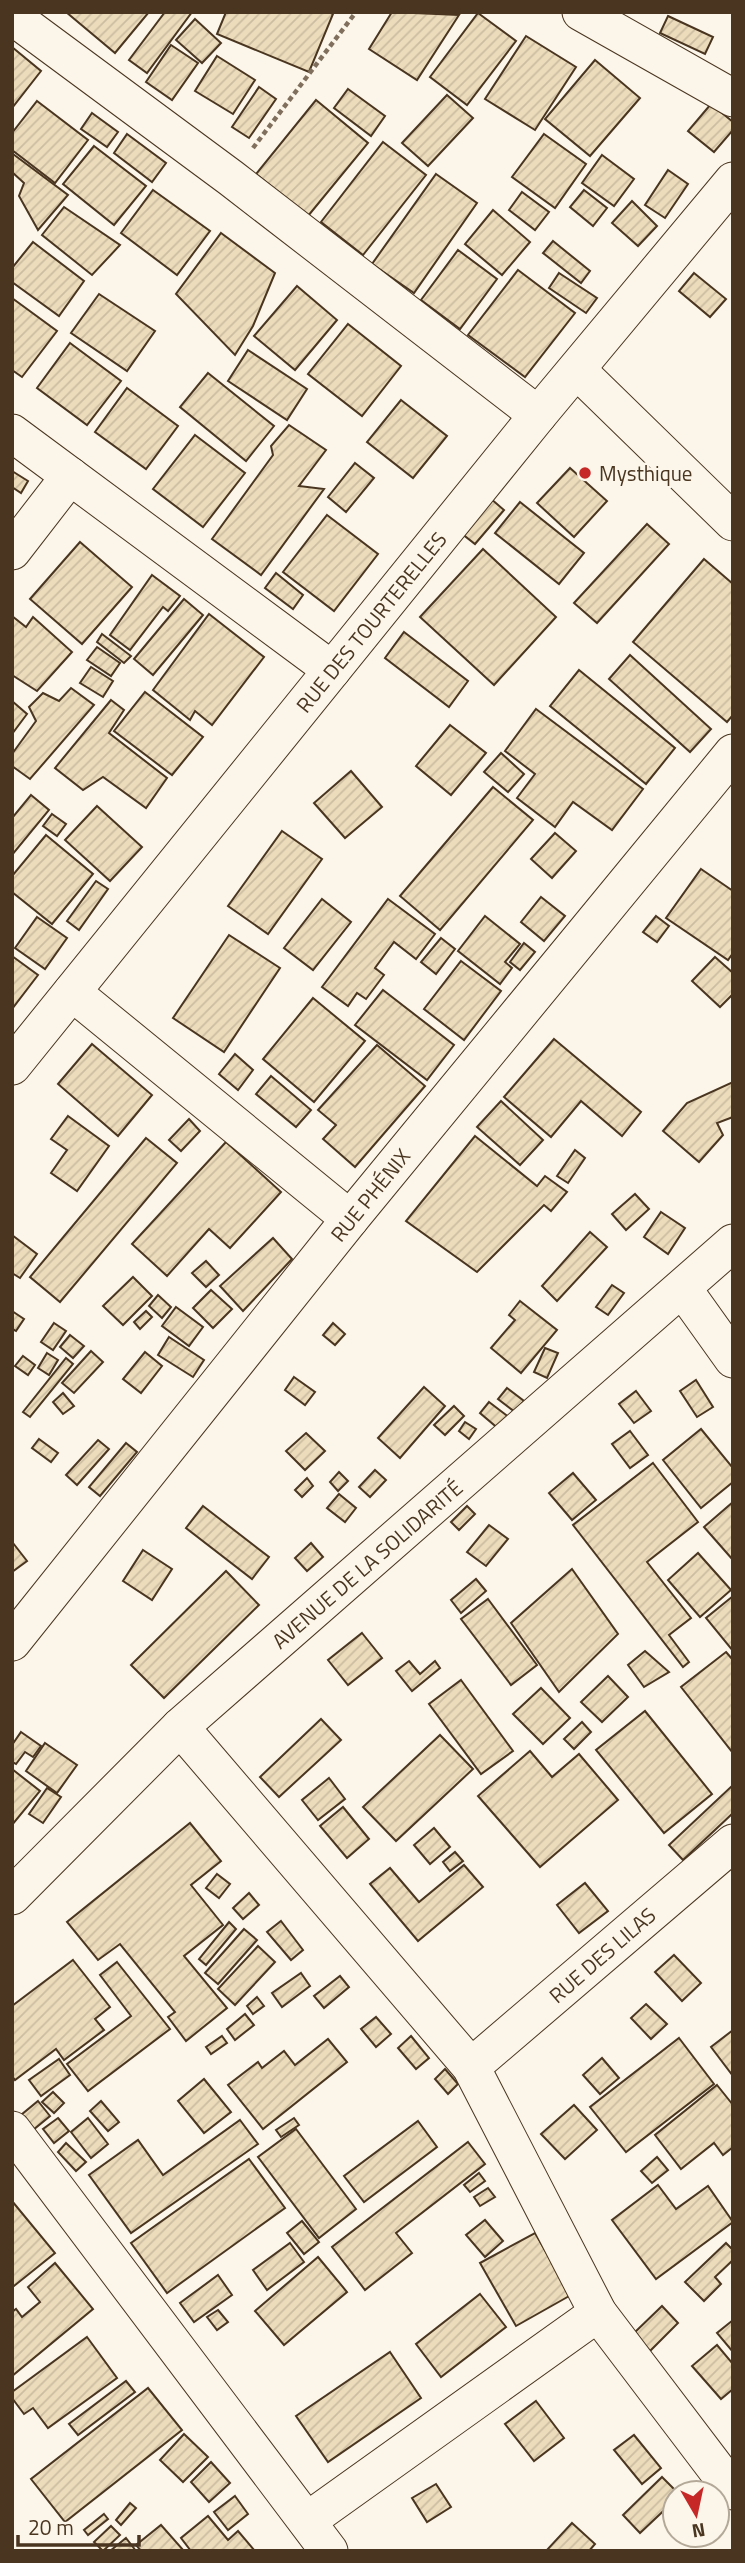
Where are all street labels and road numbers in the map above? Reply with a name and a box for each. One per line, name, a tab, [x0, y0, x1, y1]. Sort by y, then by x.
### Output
street label: RUE DES TOURTERELLES	[288, 525, 454, 719]
street label: RUE PHÉNIX	[322, 1141, 418, 1249]
street label: AVENUE DE LA SOLIDARITÉ	[265, 1472, 469, 1656]
street label: RUE DES LILAS	[541, 1899, 663, 2011]

